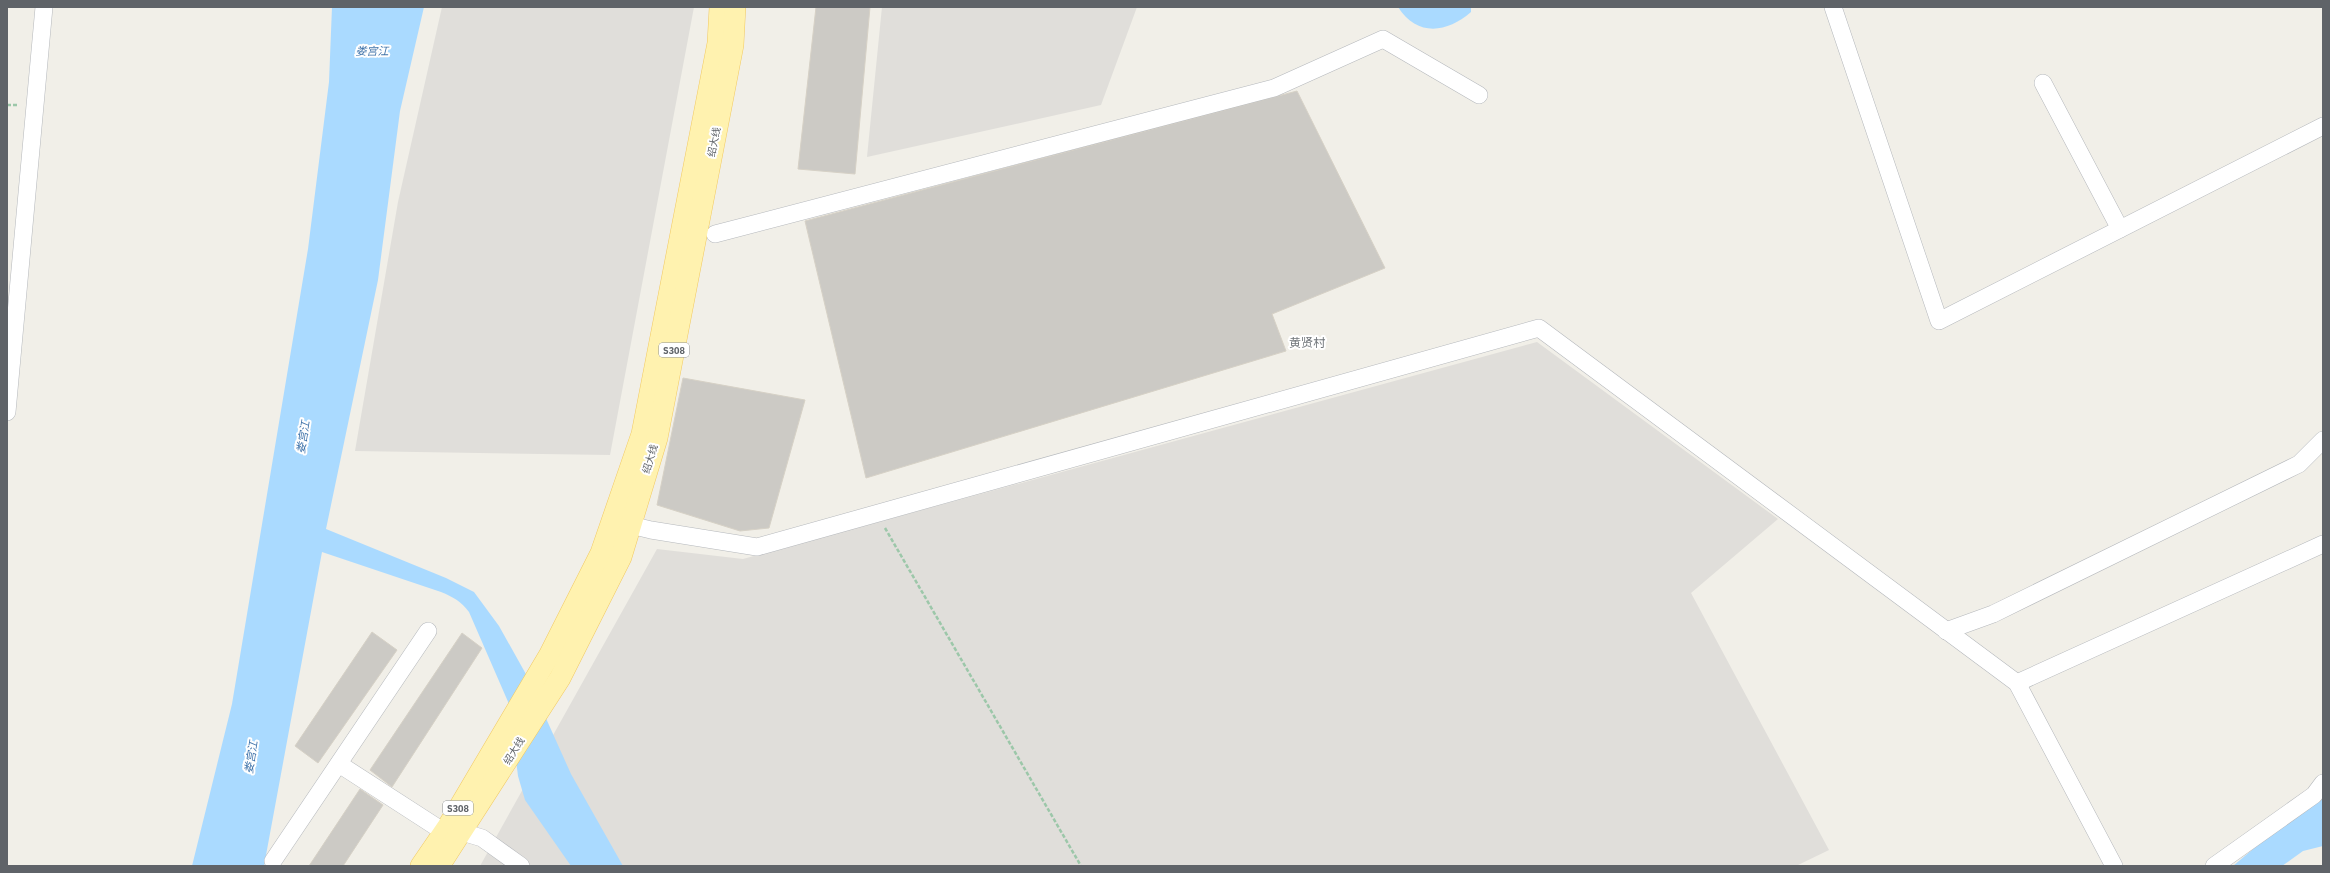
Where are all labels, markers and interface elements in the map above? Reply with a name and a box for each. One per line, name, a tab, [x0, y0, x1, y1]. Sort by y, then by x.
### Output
water label: 娄宫江	[356, 44, 389, 58]
street label: 绍大线	[705, 126, 723, 158]
district label: 黄贤村	[1289, 335, 1326, 350]
road number: S308	[659, 343, 689, 357]
water label: 娄宫江	[294, 419, 313, 454]
street label: 绍大线	[639, 443, 661, 475]
street label: 绍大线	[501, 735, 527, 767]
water label: 娄宫江	[242, 739, 261, 774]
road number: S308	[443, 801, 473, 815]

